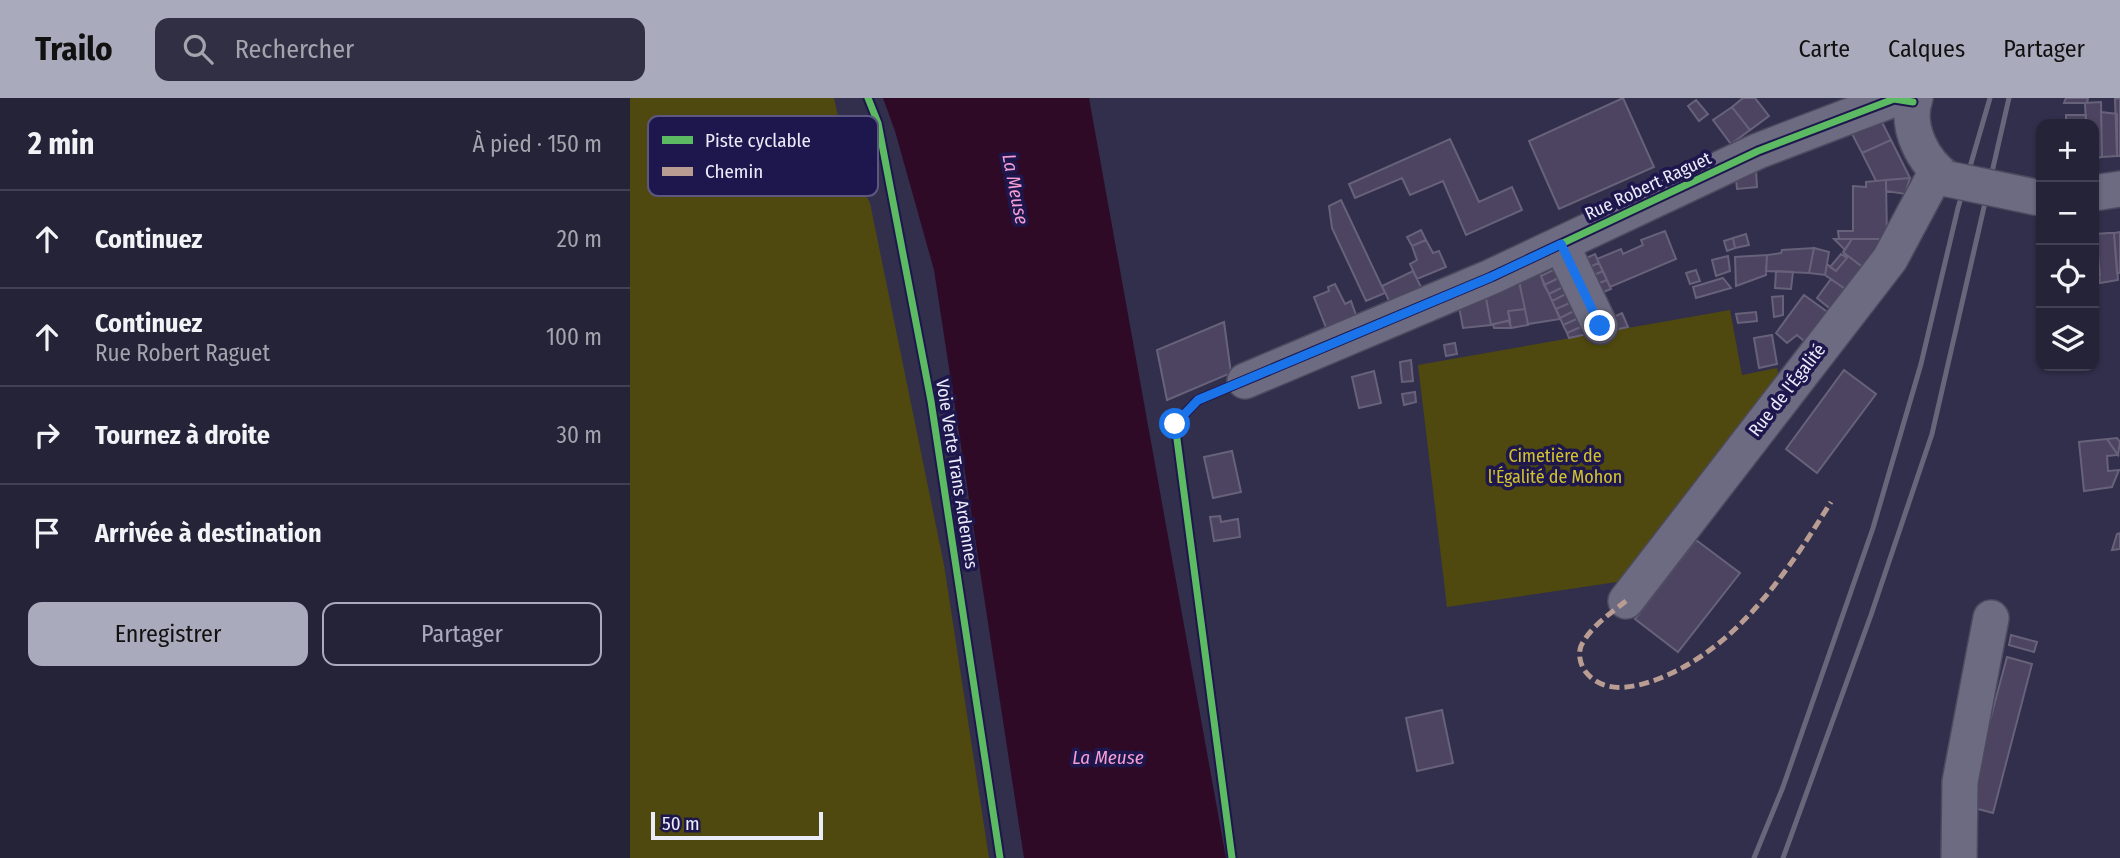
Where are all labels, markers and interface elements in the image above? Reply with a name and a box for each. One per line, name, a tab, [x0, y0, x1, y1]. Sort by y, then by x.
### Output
search box	[155, 18, 645, 81]
text: Trailo	[35, 29, 113, 69]
icon: search	[179, 30, 217, 68]
text: Rechercher	[235, 34, 354, 65]
text: Carte	[1799, 35, 1850, 63]
text: Calques	[1888, 35, 1965, 63]
text: Partager	[2003, 35, 2085, 63]
legend	[648, 116, 878, 196]
map controls	[2036, 119, 2099, 371]
button: +	[2036, 119, 2099, 182]
text: 2 min	[28, 126, 95, 162]
text: Piste cyclable	[705, 129, 811, 152]
text: À pied · 150 m	[472, 130, 602, 158]
street label: Rue Robert Raguet	[1581, 147, 1715, 225]
water label: La Meuse	[997, 152, 1034, 226]
text: Chemin	[705, 160, 763, 183]
button: −	[2036, 182, 2099, 245]
icon: ahead	[28, 220, 66, 258]
text: Continuez	[95, 224, 202, 255]
text: 20 m	[557, 225, 602, 253]
button: locate	[2036, 245, 2099, 308]
text: Continuez	[95, 308, 202, 339]
button: layers	[2036, 308, 2099, 371]
route end	[1584, 310, 1615, 341]
icon: ahead	[28, 318, 66, 356]
text: 100 m	[546, 323, 602, 351]
street label: Rue de l'Égalité	[1743, 338, 1830, 441]
text: Rue Robert Raguet	[95, 339, 270, 367]
street label: Voie Verte Trans Ardennes	[931, 378, 983, 571]
route start	[1159, 408, 1190, 439]
icon: right	[28, 416, 66, 454]
text: Tournez à droite	[95, 420, 270, 451]
text: 30 m	[557, 421, 602, 449]
park label: Cimetière de l'Égalité de Mohon	[1488, 445, 1622, 488]
icon: arrive	[28, 514, 66, 552]
text: Arrivée à destination	[95, 518, 322, 549]
button: Enregistrer	[28, 602, 308, 666]
button: Partager	[322, 602, 602, 666]
water label: La Meuse	[1072, 746, 1144, 769]
scale bar	[651, 809, 822, 841]
text: 50 m	[662, 812, 700, 835]

